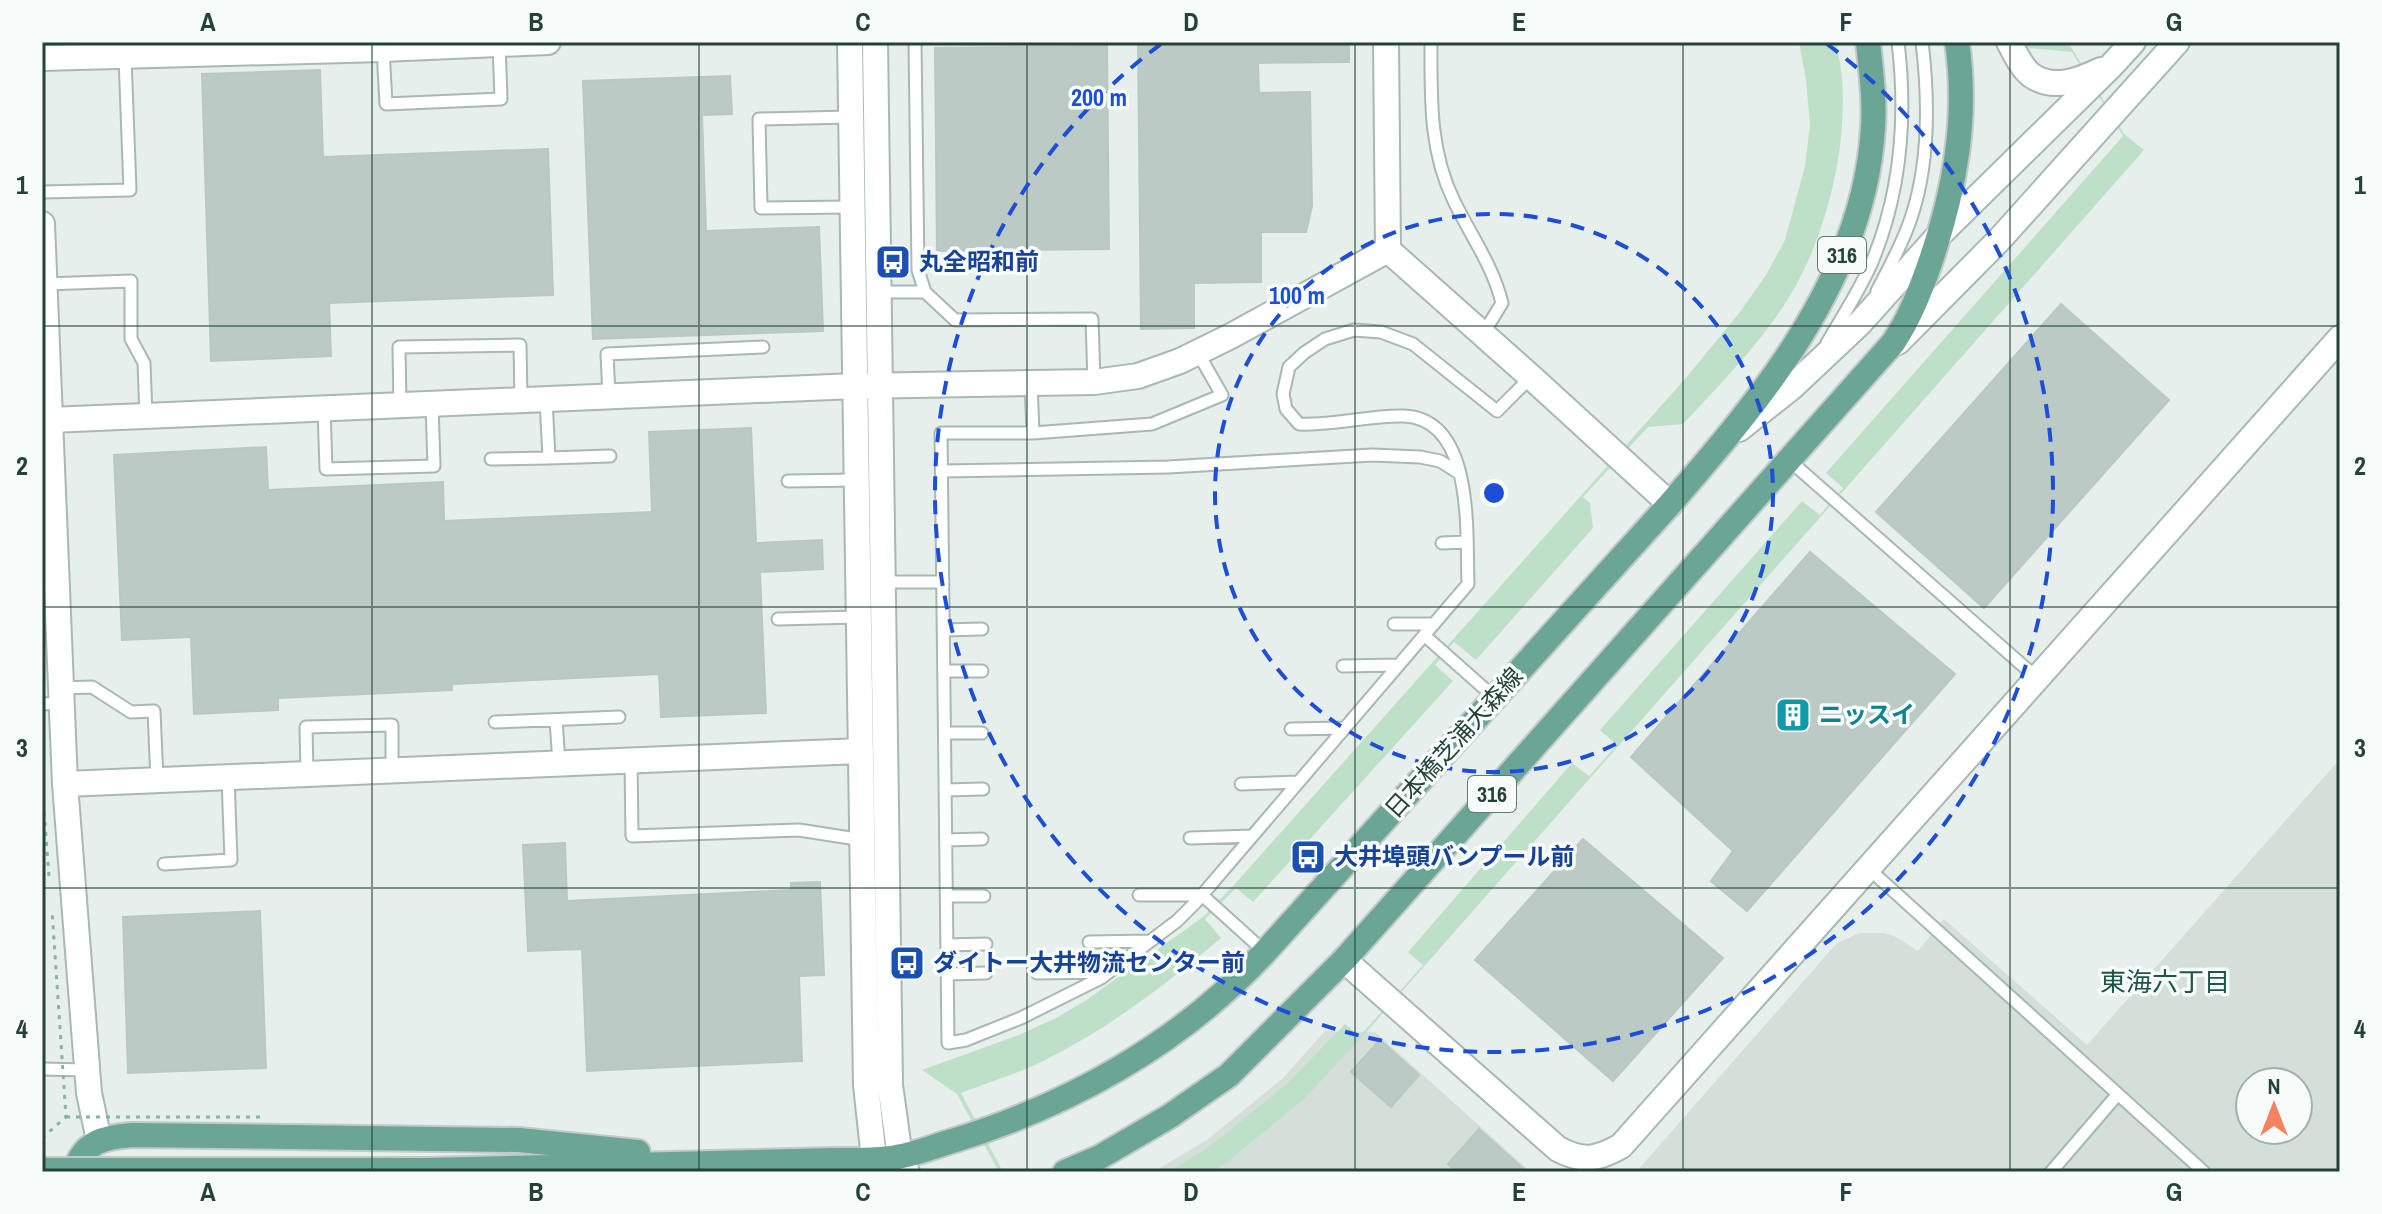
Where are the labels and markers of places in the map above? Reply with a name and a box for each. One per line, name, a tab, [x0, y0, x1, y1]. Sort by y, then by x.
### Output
bus stop icon: 丸全昭和前	[874, 243, 912, 281]
place label: 丸全昭和前	[919, 245, 1039, 277]
centre of rings	[1480, 479, 1508, 507]
building icon: ニッスイ	[1774, 696, 1812, 734]
place label: ニッスイ	[1819, 698, 1915, 730]
bus stop icon: 大井埠頭バンプール前	[1289, 838, 1327, 876]
place label: 大井埠頭バンプール前	[1334, 840, 1574, 872]
bus stop icon: ダイトー大井物流センター前	[888, 944, 926, 982]
place label: ダイトー大井物流センター前	[933, 946, 1245, 978]

